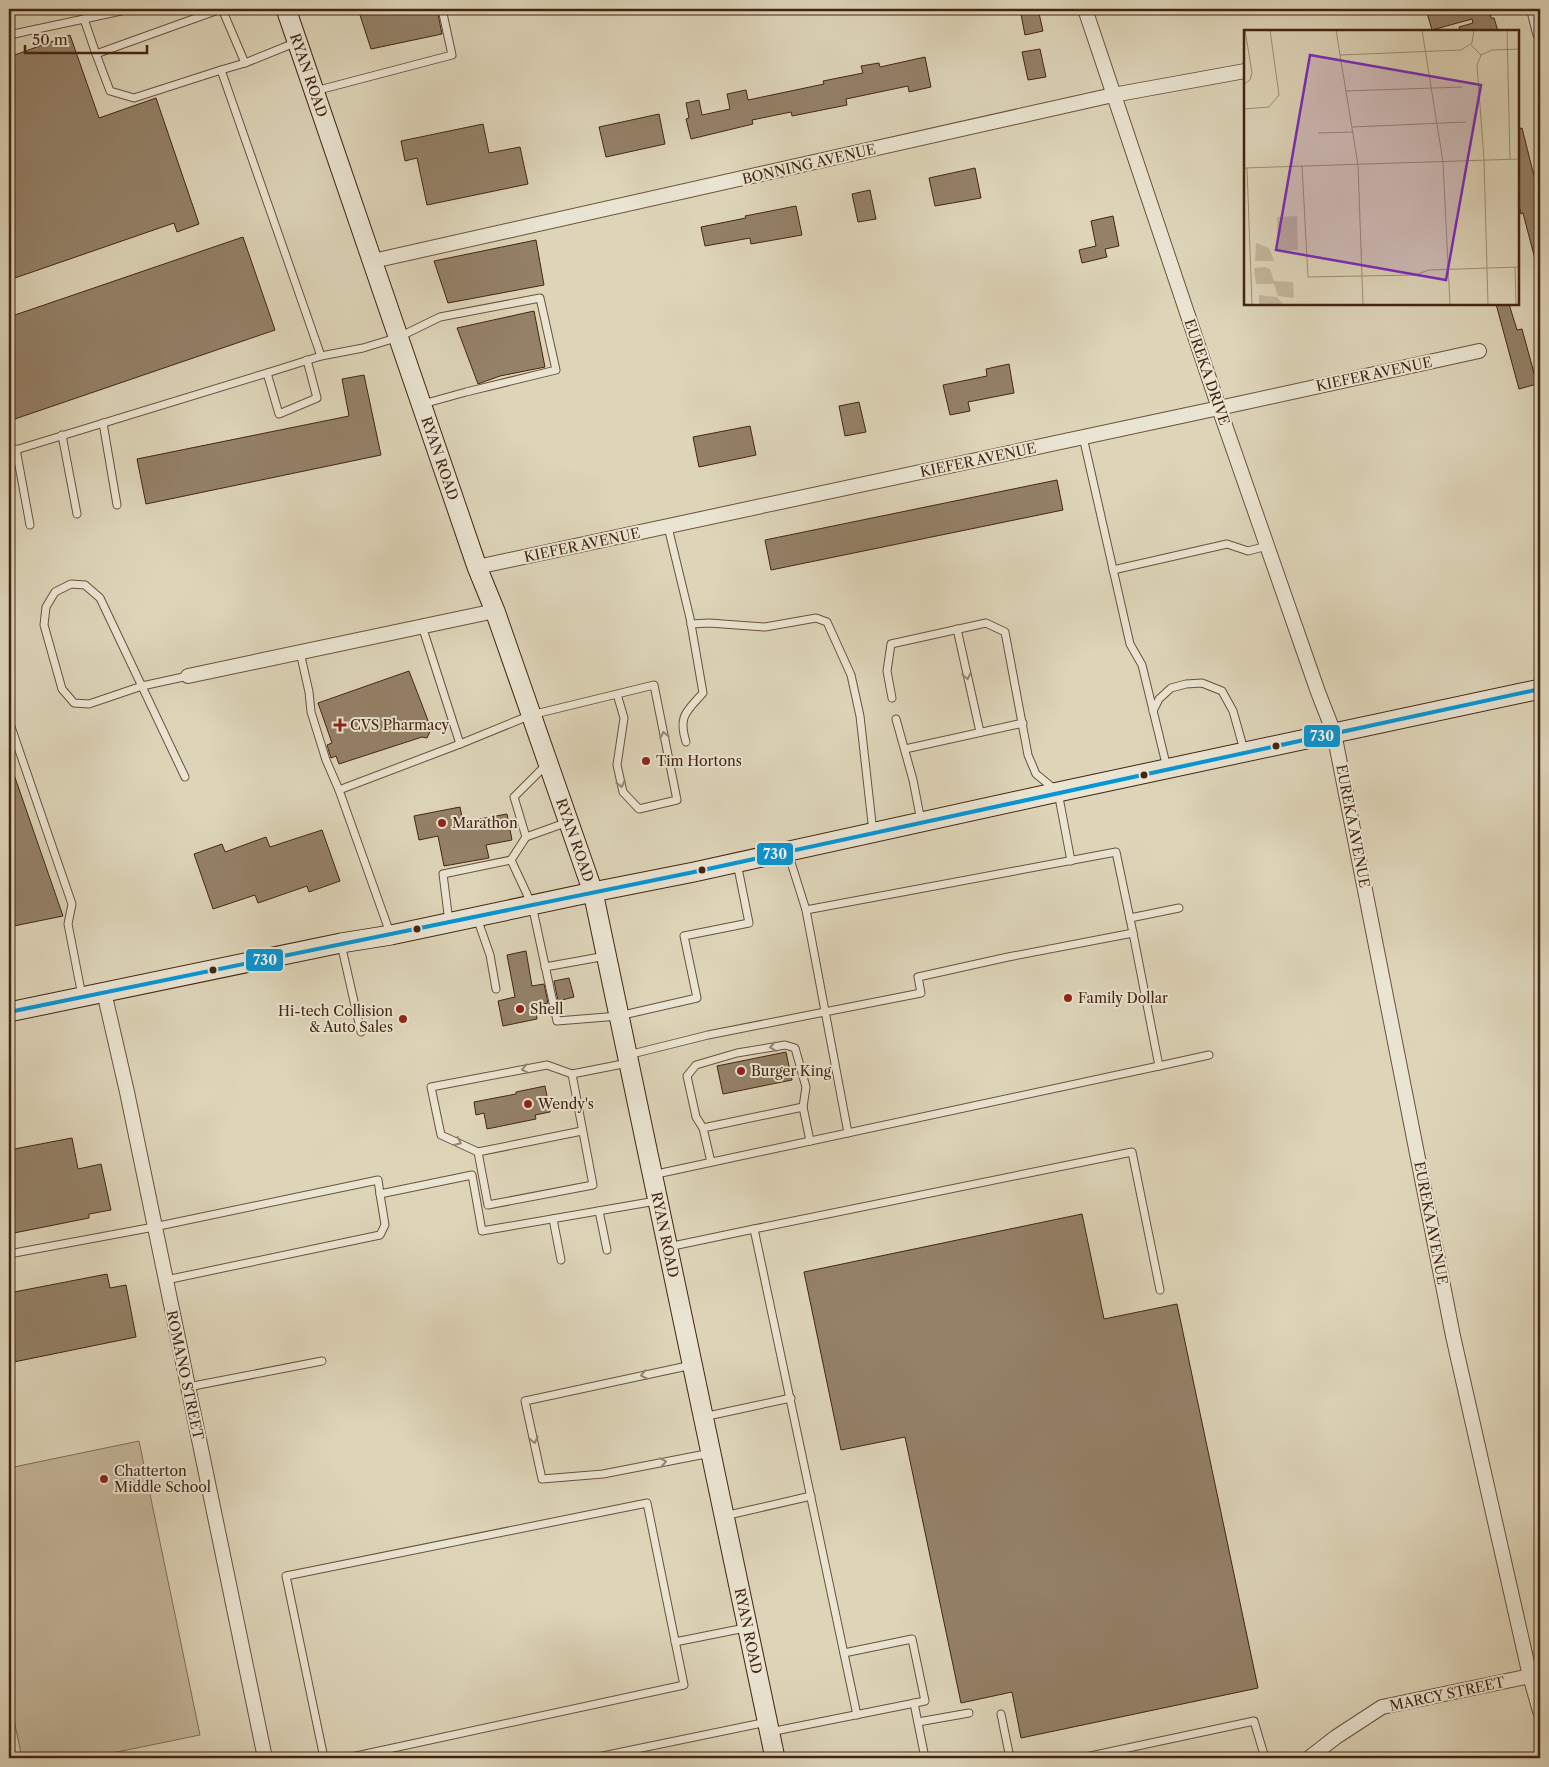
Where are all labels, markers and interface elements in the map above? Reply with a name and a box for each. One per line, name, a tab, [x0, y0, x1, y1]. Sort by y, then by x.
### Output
scale bar	[25, 22, 148, 54]
text: 50 m	[32, 30, 68, 49]
inset map	[1244, 30, 1519, 305]
street label: RYAN ROAD	[286, 31, 331, 119]
street label: BONNING AVENUE	[740, 140, 878, 188]
street label: EUREKA DRIVE	[1180, 316, 1234, 428]
street label: KIEFER AVENUE	[1314, 353, 1434, 395]
street label: RYAN ROAD	[417, 414, 462, 503]
street label: KIEFER AVENUE	[918, 439, 1038, 481]
street label: KIEFER AVENUE	[522, 524, 642, 566]
one-way arrow	[961, 672, 972, 681]
place label: CVS Pharmacy	[350, 716, 450, 734]
marker: CVS Pharmacy	[334, 719, 346, 731]
line badge: 730	[1303, 724, 1341, 748]
text: 730	[1310, 727, 1334, 745]
one-way arrow	[659, 731, 669, 740]
unlabelled marker	[1271, 741, 1281, 751]
place label: Tim Hortons	[656, 752, 742, 770]
marker: Tim Hortons	[640, 755, 652, 767]
street label: EUREKA AVENUE	[1332, 763, 1374, 889]
unlabelled marker	[1139, 770, 1149, 780]
one-way arrow	[616, 779, 626, 788]
street label: RYAN ROAD	[552, 796, 598, 884]
place label: Marathon	[452, 814, 518, 832]
marker: Marathon	[436, 817, 448, 829]
line badge: 730	[756, 842, 794, 866]
text: 730	[763, 845, 787, 863]
unlabelled marker	[697, 865, 707, 875]
unlabelled marker	[412, 924, 422, 934]
line badge: 730	[245, 948, 284, 972]
text: 730	[253, 951, 277, 969]
unlabelled marker	[208, 965, 218, 975]
place label: Family Dollar	[1078, 989, 1168, 1007]
marker: Family Dollar	[1062, 992, 1074, 1004]
place label: Shell	[530, 1000, 563, 1018]
place label: Hi-tech Collision & Auto Sales	[278, 1002, 393, 1036]
marker: Shell	[514, 1003, 526, 1015]
marker: Hi-tech Collision & Auto Sales	[397, 1013, 409, 1025]
one-way arrow	[768, 1041, 777, 1051]
place label: Burger King	[751, 1062, 832, 1080]
one-way arrow	[521, 1063, 530, 1073]
marker: Burger King	[735, 1065, 747, 1077]
place label: Wendy's	[537, 1095, 594, 1113]
marker: Wendy's	[522, 1098, 534, 1110]
one-way arrow	[453, 1136, 462, 1147]
street label: EUREKA AVENUE	[1410, 1160, 1452, 1286]
street label: RYAN ROAD	[647, 1190, 683, 1279]
street label: ROMANO STREET	[162, 1309, 208, 1442]
one-way arrow	[640, 1369, 649, 1380]
one-way arrow	[528, 1436, 539, 1445]
one-way arrow	[659, 1457, 668, 1468]
place label: Chatterton Middle School	[114, 1462, 211, 1496]
marker: Chatterton Middle School	[98, 1473, 110, 1485]
street label: RYAN ROAD	[731, 1586, 766, 1675]
street label: MARCY STREET	[1388, 1673, 1507, 1715]

